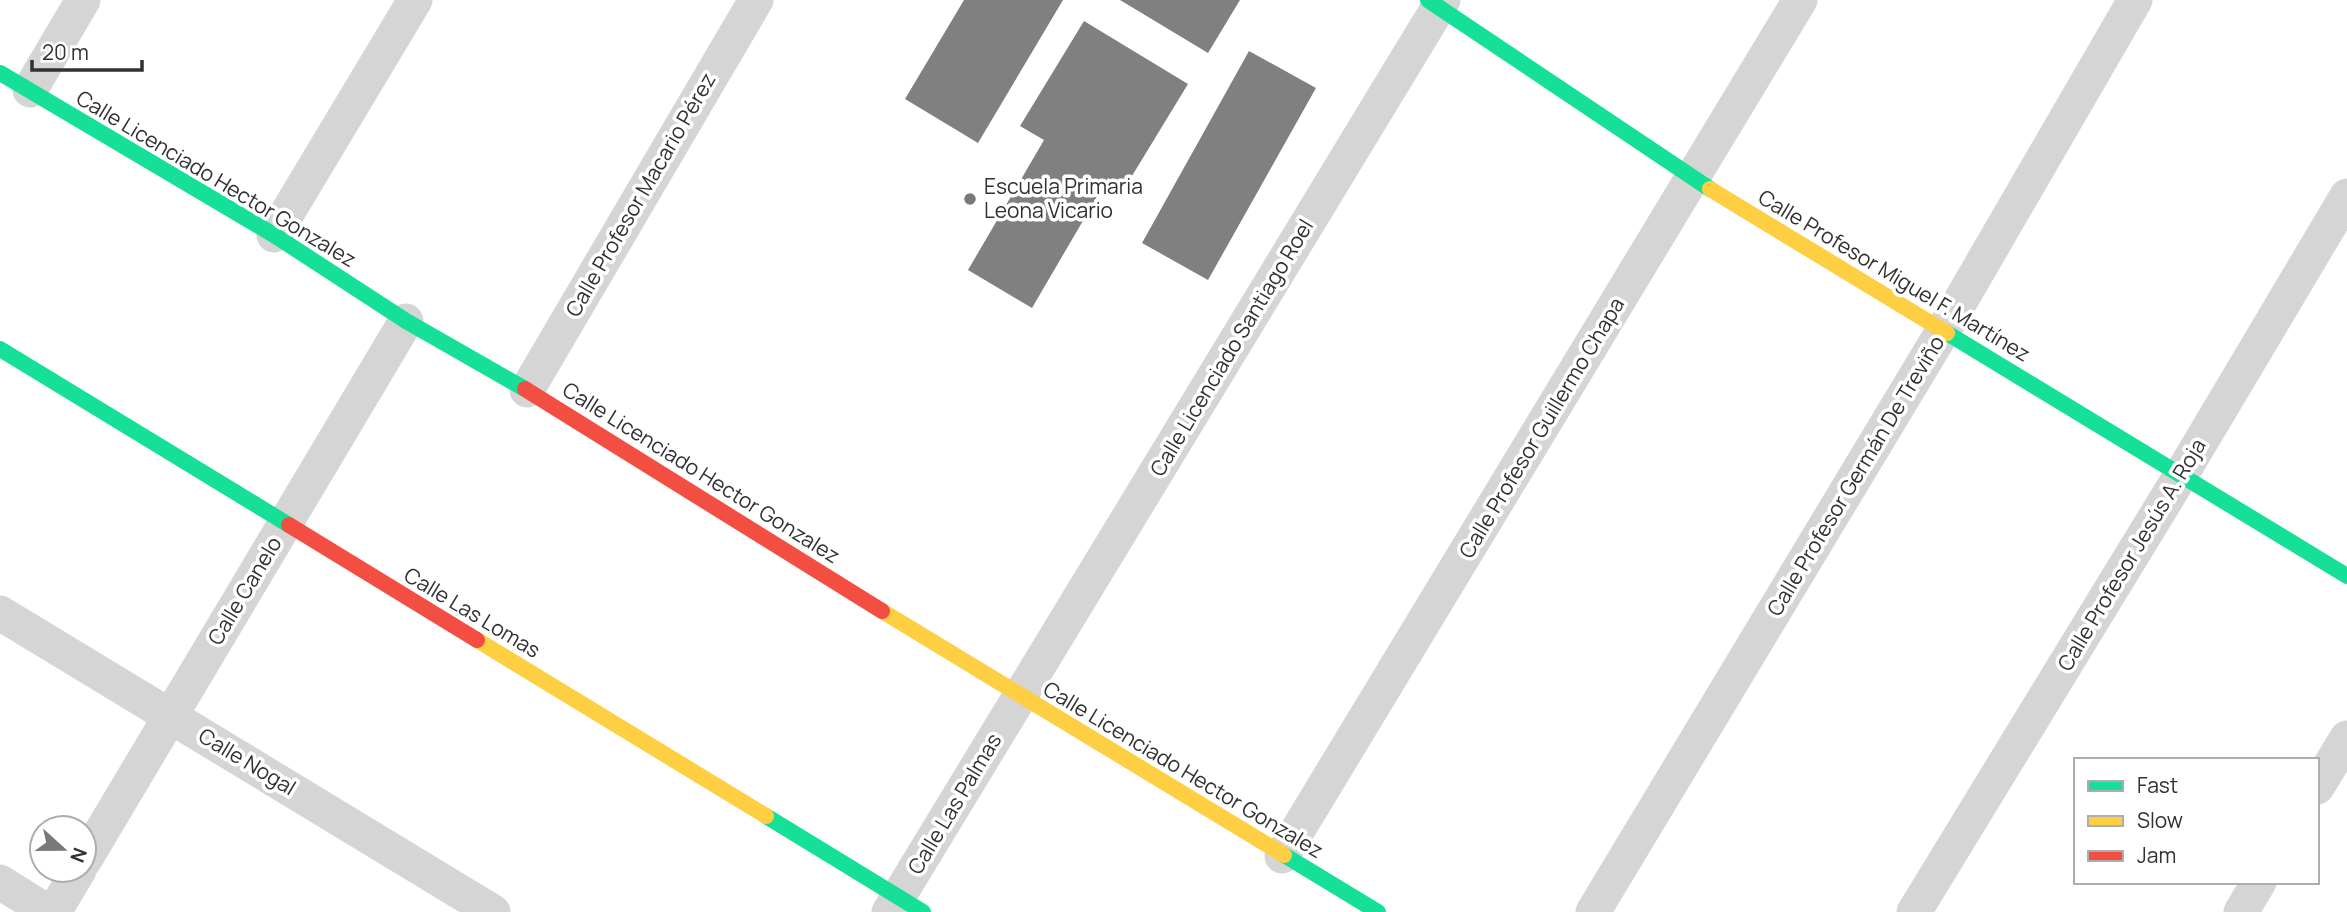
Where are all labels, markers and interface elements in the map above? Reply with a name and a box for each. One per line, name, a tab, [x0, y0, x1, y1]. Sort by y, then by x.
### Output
scale bar	[32, 28, 142, 72]
text: 20 m	[42, 38, 89, 66]
street label: Calle Profesor Macario Pérez	[559, 67, 722, 322]
street label: Calle Licenciado Hector Gonzalez	[71, 83, 362, 273]
place label: Escuela Primaria Leona Vicario	[984, 172, 1143, 224]
street label: Calle Profesor Miguel F. Martínez	[1753, 183, 2036, 368]
marker: Escuela Primaria Leona Vicario	[962, 191, 978, 207]
street label: Calle Licenciado Santiago Roel	[1143, 214, 1319, 481]
street label: Calle Profesor Guillermo Chapa	[1452, 292, 1630, 563]
street label: Calle Profesor Germán De Treviño	[1760, 330, 1950, 621]
street label: Calle Licenciado Hector Gonzalez	[558, 375, 845, 569]
street label: Calle Profesor Jesús A. Roja	[2051, 433, 2212, 676]
street label: Calle Canelo	[201, 531, 287, 650]
street label: Calle Las Lomas	[399, 560, 546, 664]
street label: Calle Licenciado Hector Gonzalez	[1038, 674, 1329, 864]
street label: Calle Nogal	[194, 721, 301, 801]
street label: Calle Las Palmas	[901, 728, 1007, 879]
legend	[2074, 758, 2319, 884]
text: Fast	[2137, 771, 2178, 799]
text: Slow	[2137, 806, 2183, 834]
north arrow	[28, 814, 98, 884]
text: Jam	[2137, 841, 2176, 869]
text: N	[64, 844, 93, 866]

